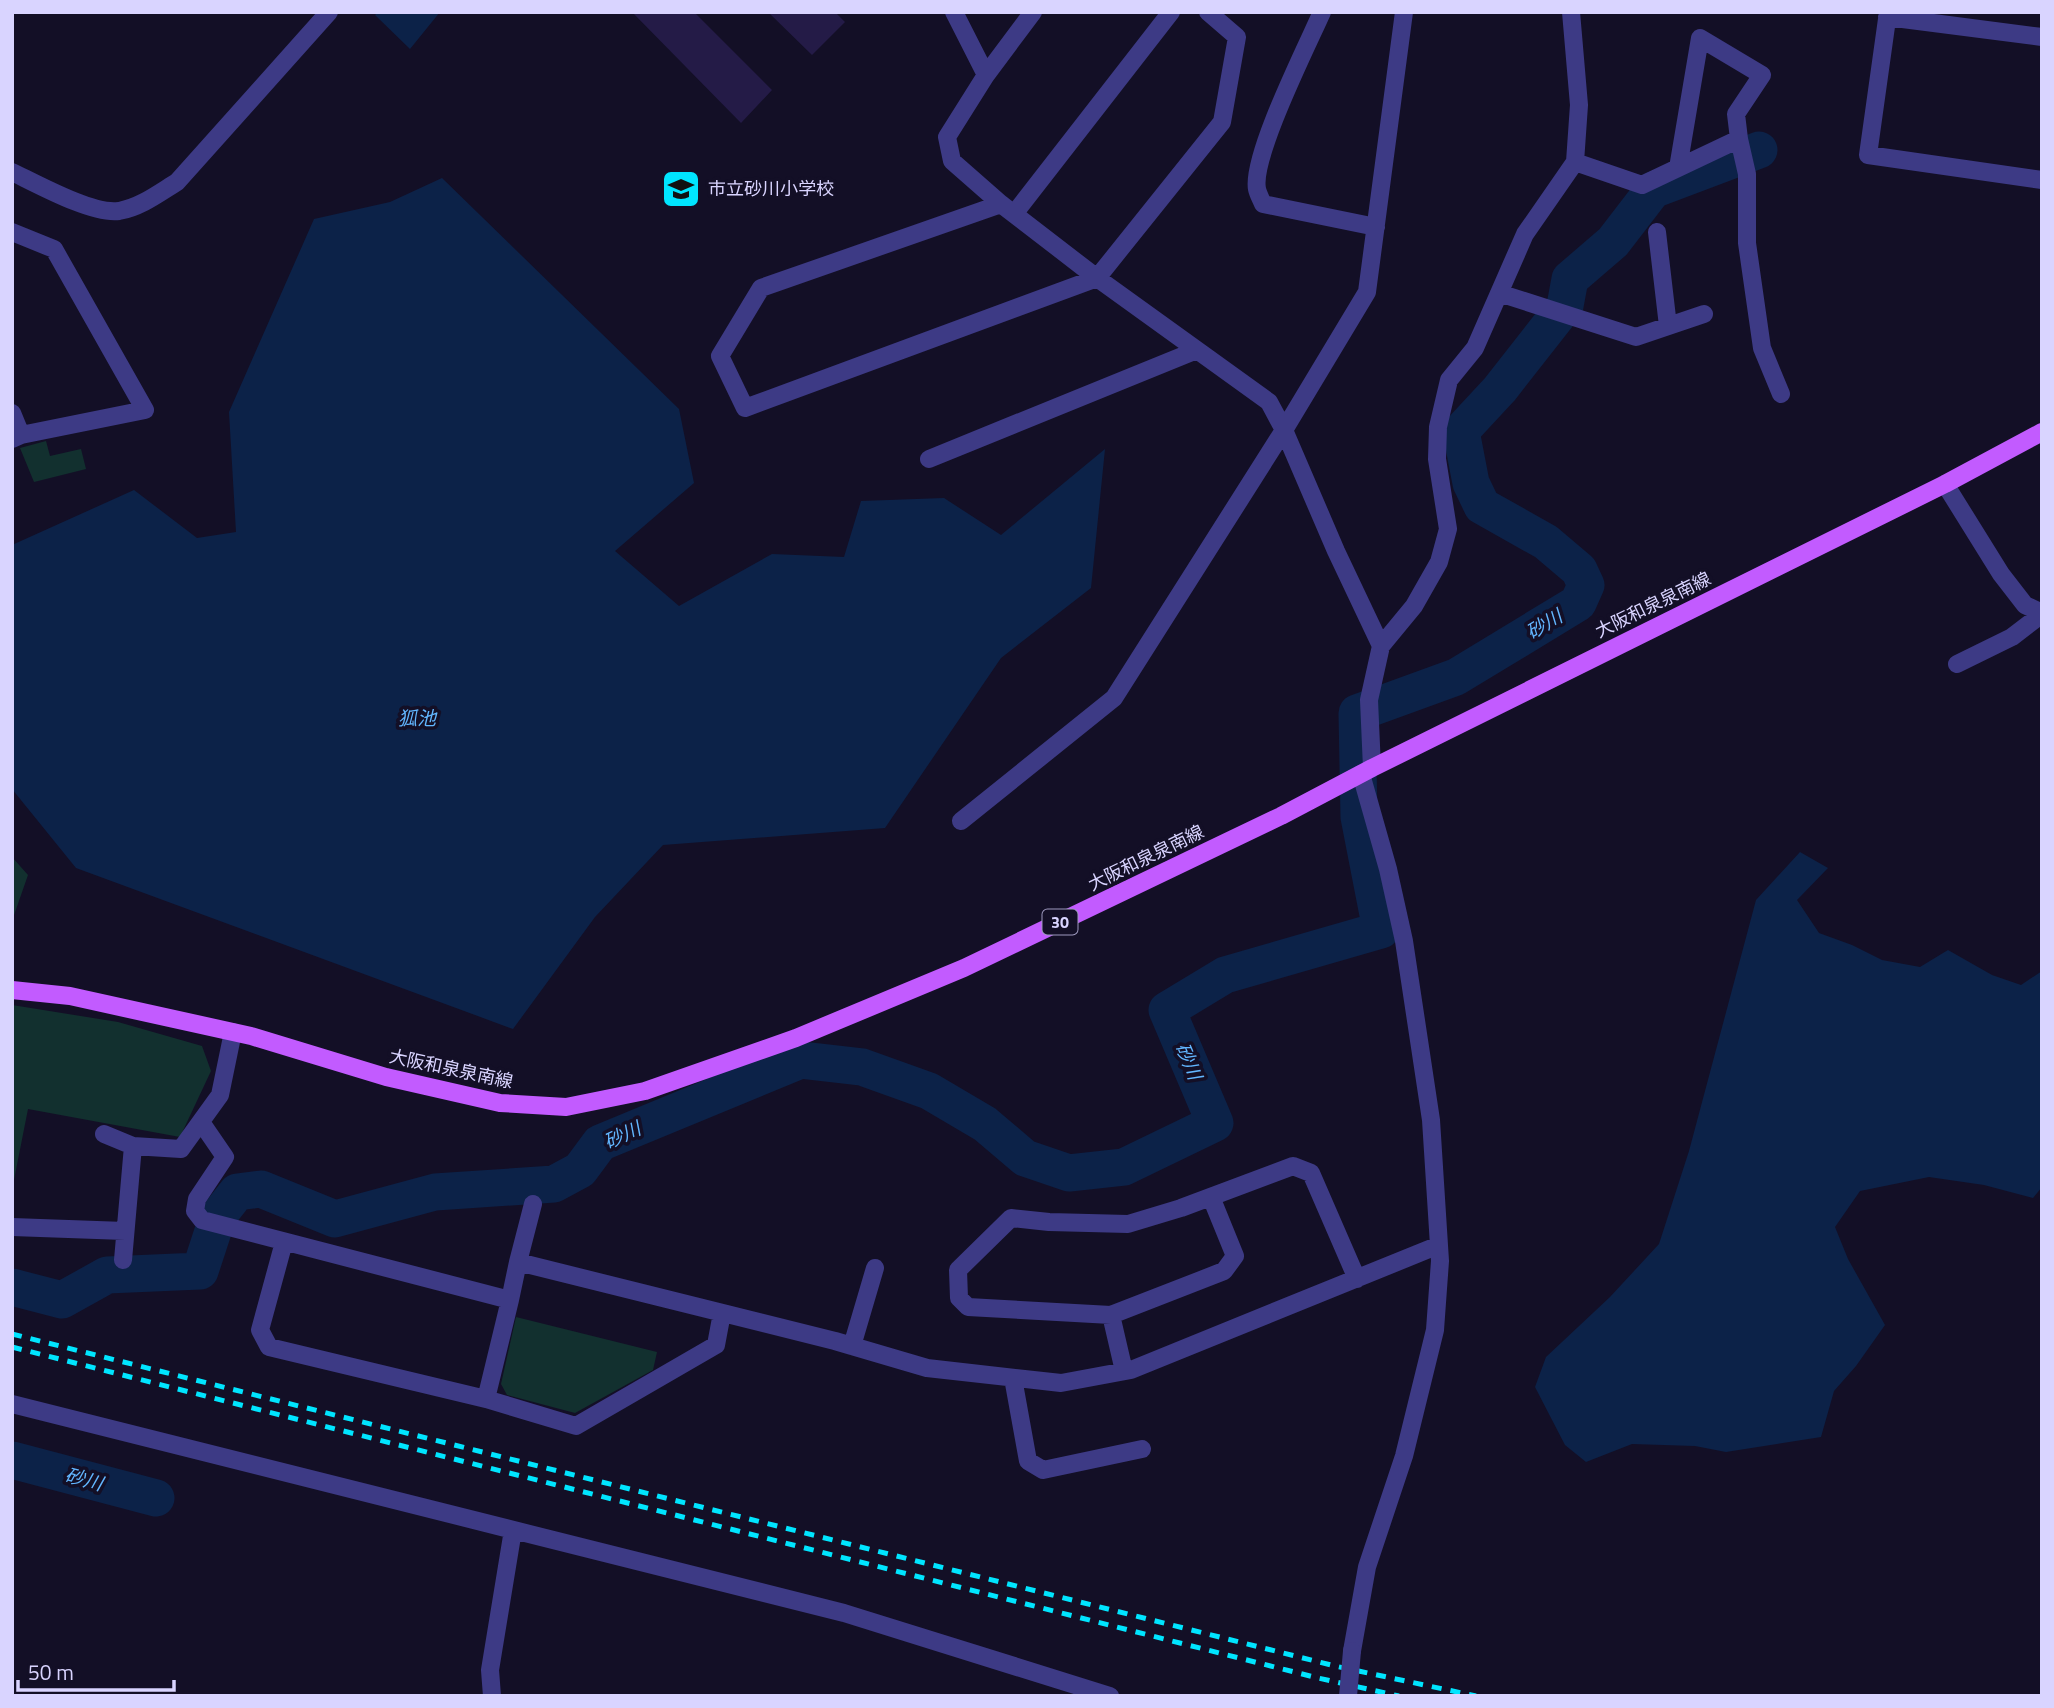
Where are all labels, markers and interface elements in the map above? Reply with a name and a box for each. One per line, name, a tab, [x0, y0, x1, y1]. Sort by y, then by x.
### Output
school or university icon: 市立砂川小学校	[660, 168, 702, 210]
place label: 市立砂川小学校	[708, 175, 834, 202]
street label: 大阪和泉泉南線	[1590, 565, 1715, 644]
water label: 砂川	[1520, 600, 1569, 646]
water label: 狐池	[398, 703, 438, 732]
street label: 大阪和泉泉南線	[1083, 818, 1208, 897]
road number: 30	[1042, 910, 1078, 934]
water label: 砂川	[1169, 1038, 1211, 1086]
street label: 大阪和泉泉南線	[387, 1042, 516, 1095]
water label: 砂川	[598, 1113, 647, 1156]
water label: 砂川	[62, 1460, 108, 1498]
scale bar	[18, 1648, 173, 1692]
text: 50 m	[28, 1656, 74, 1688]

